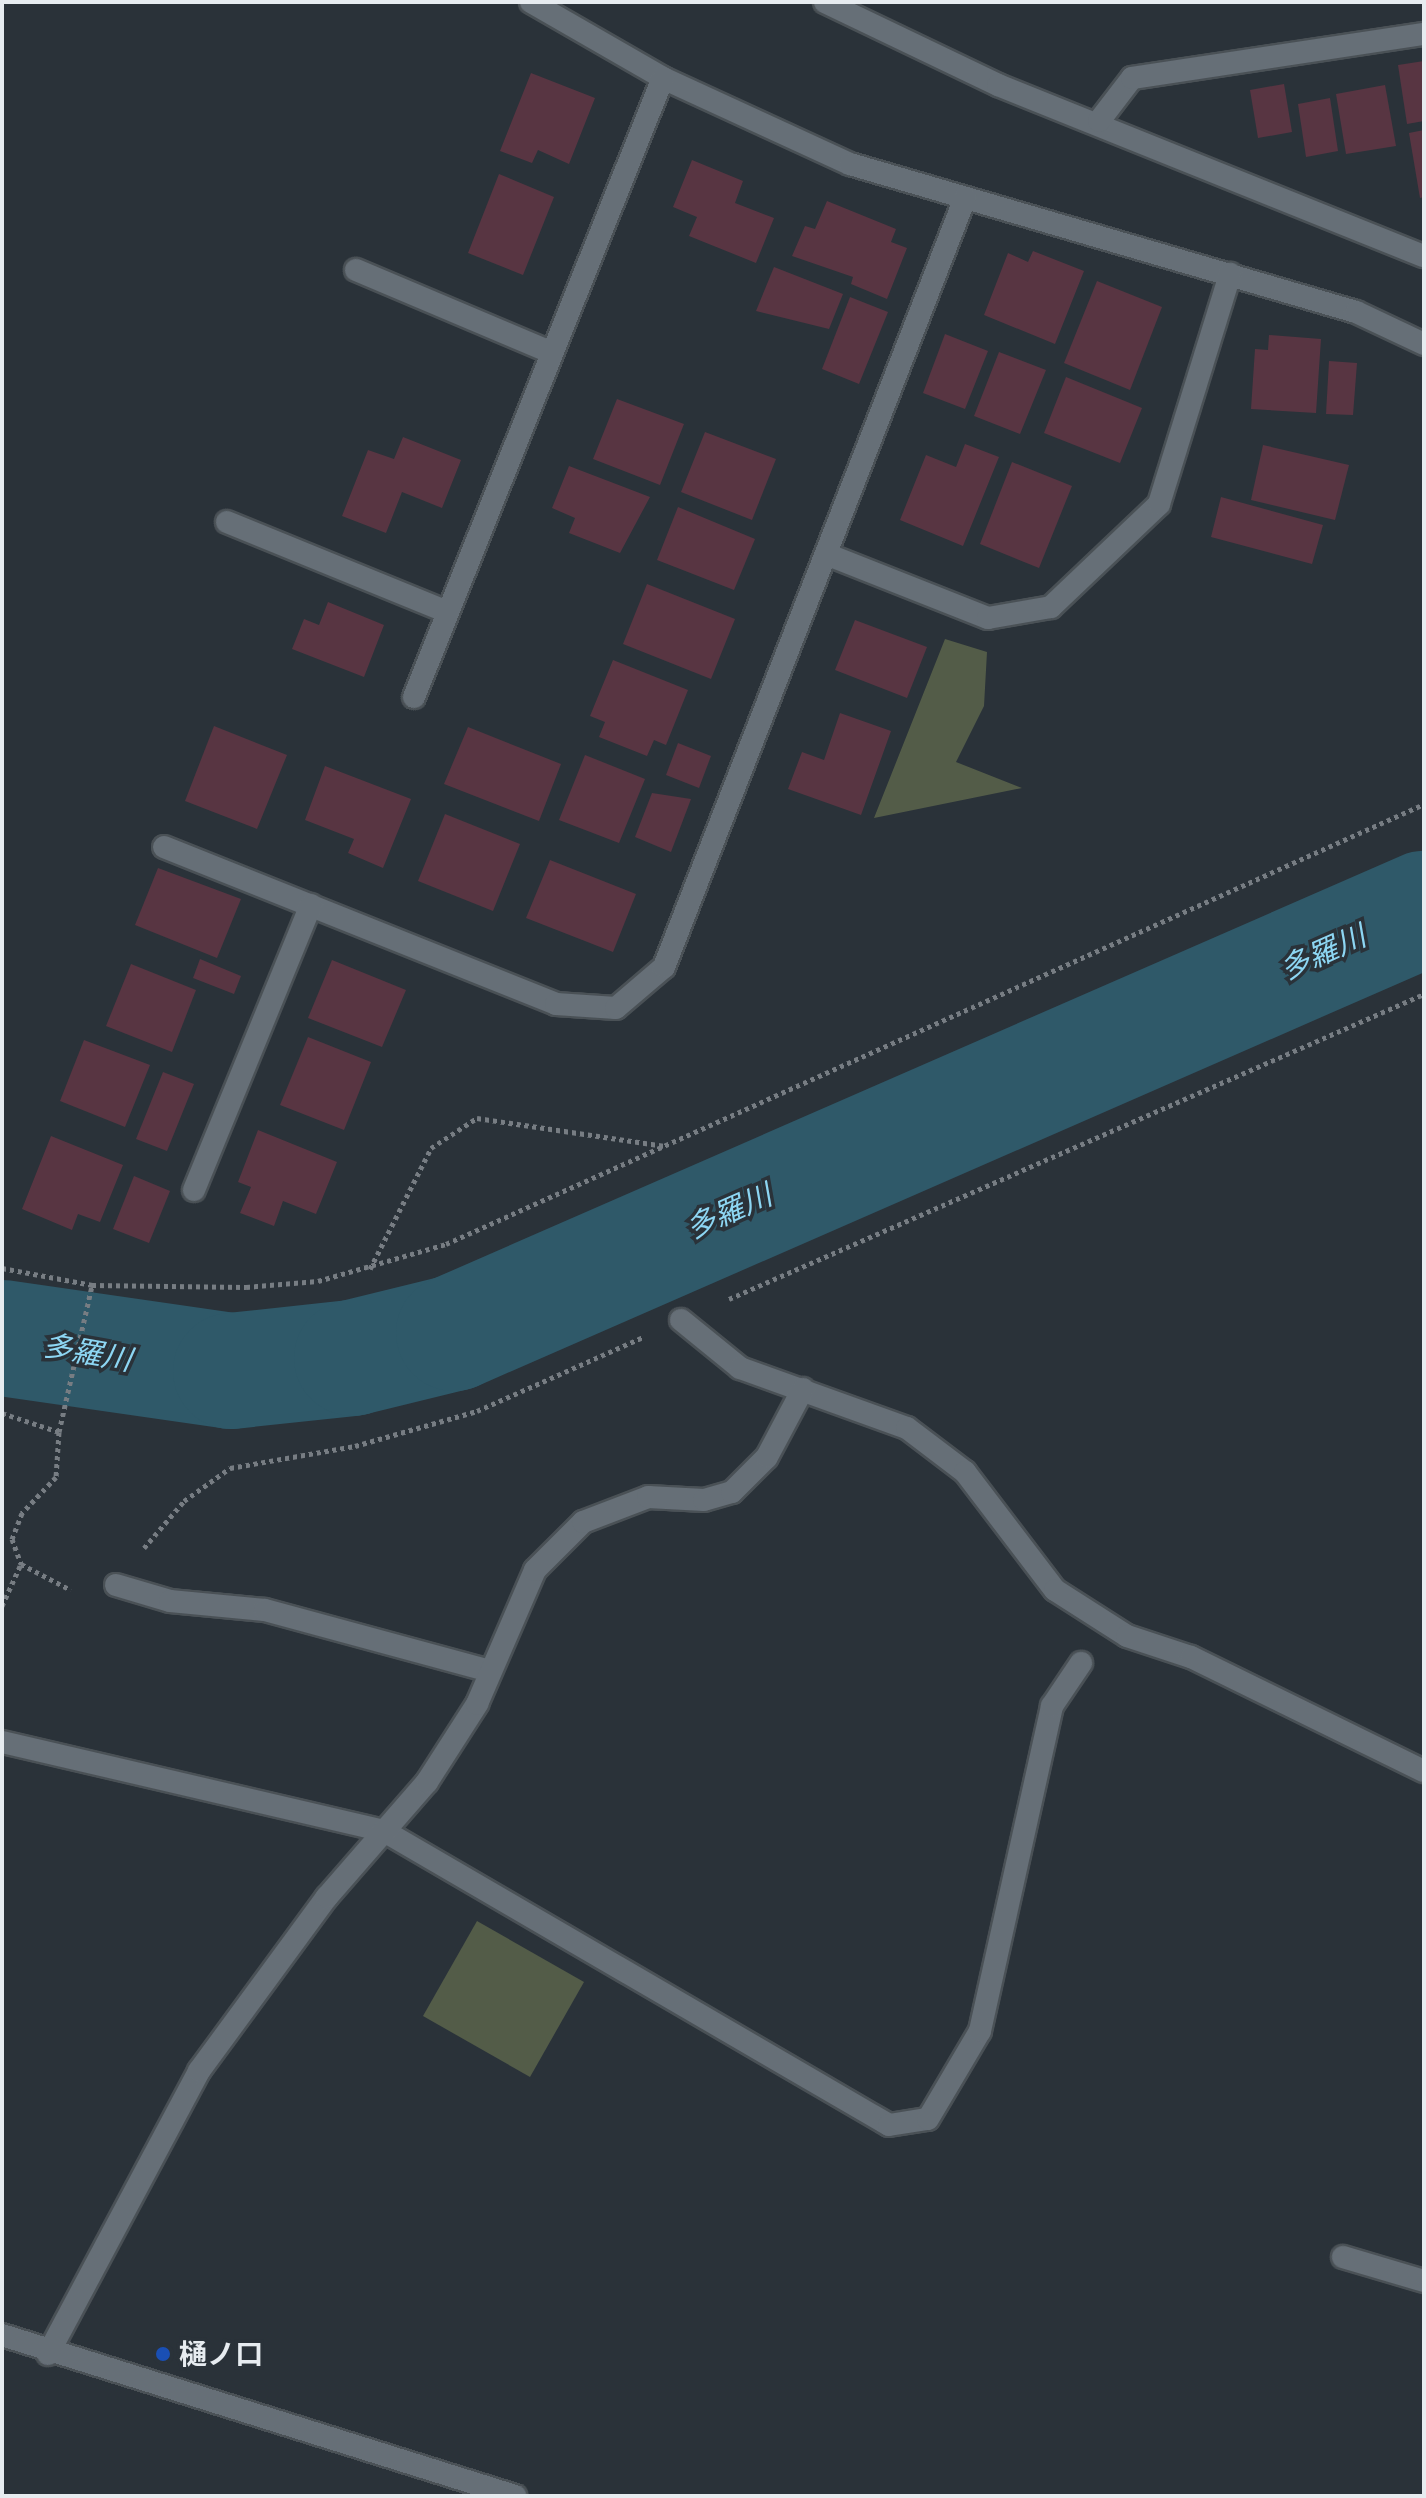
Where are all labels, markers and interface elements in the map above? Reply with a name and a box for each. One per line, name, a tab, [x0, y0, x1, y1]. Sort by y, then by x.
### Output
water label: 多羅川	[1275, 918, 1371, 988]
water label: 多羅川	[681, 1177, 777, 1247]
water label: 多羅川	[40, 1327, 134, 1379]
place label: 樋ノ口	[179, 2337, 263, 2371]
marker: 樋ノ口	[154, 2345, 172, 2363]

